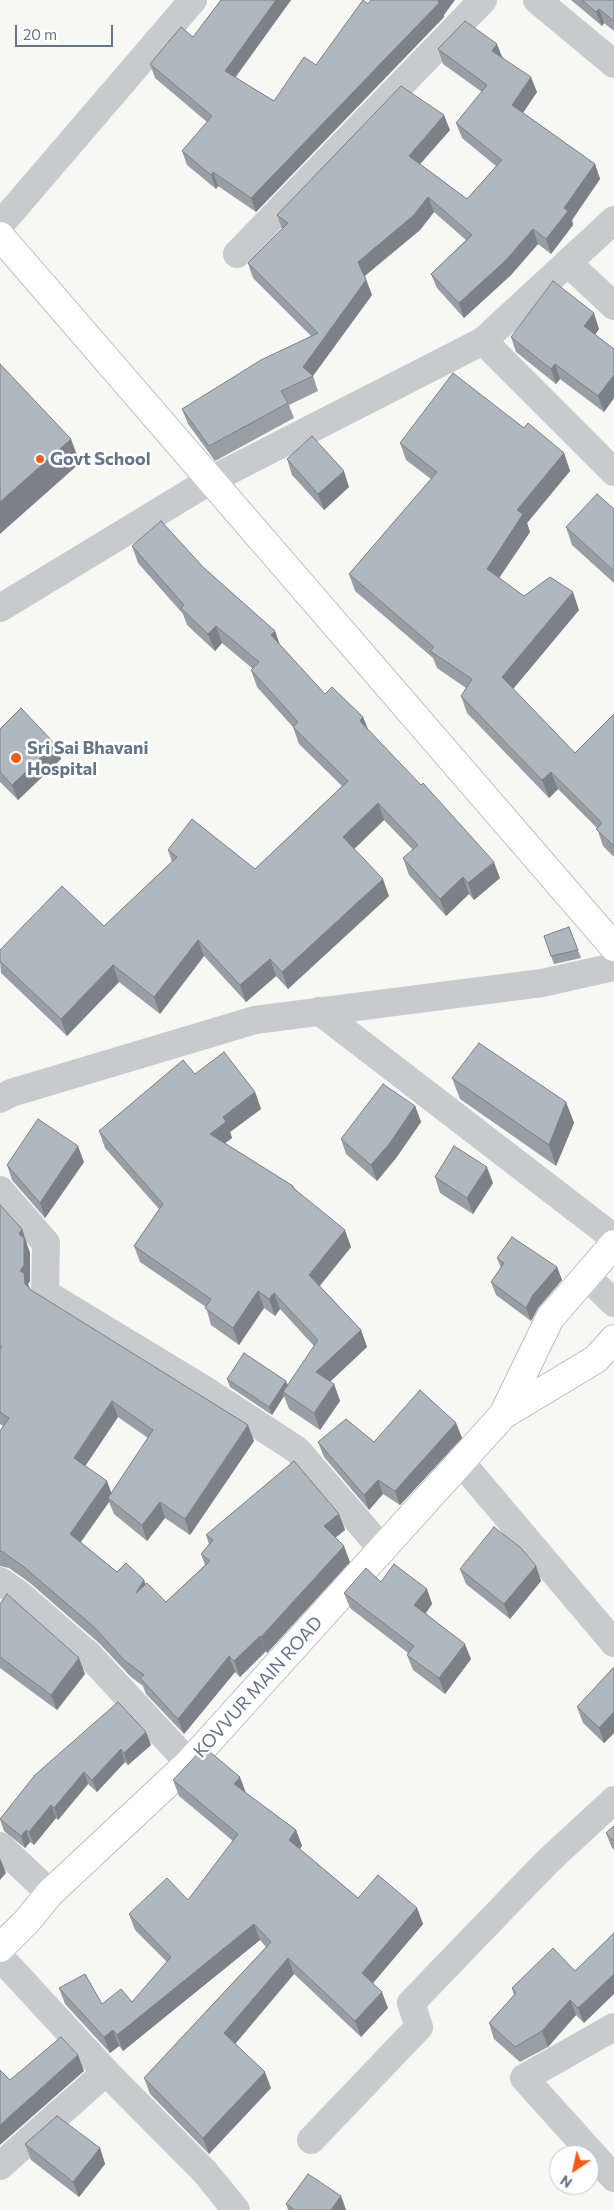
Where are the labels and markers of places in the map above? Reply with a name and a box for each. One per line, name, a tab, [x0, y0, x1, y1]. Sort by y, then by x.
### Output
place label: Govt School	[50, 448, 151, 470]
marker: Govt School	[34, 453, 46, 465]
place label: Sri Sai Bhavani Hospital	[27, 737, 149, 780]
marker: Sri Sai Bhavani Hospital	[9, 751, 23, 765]

